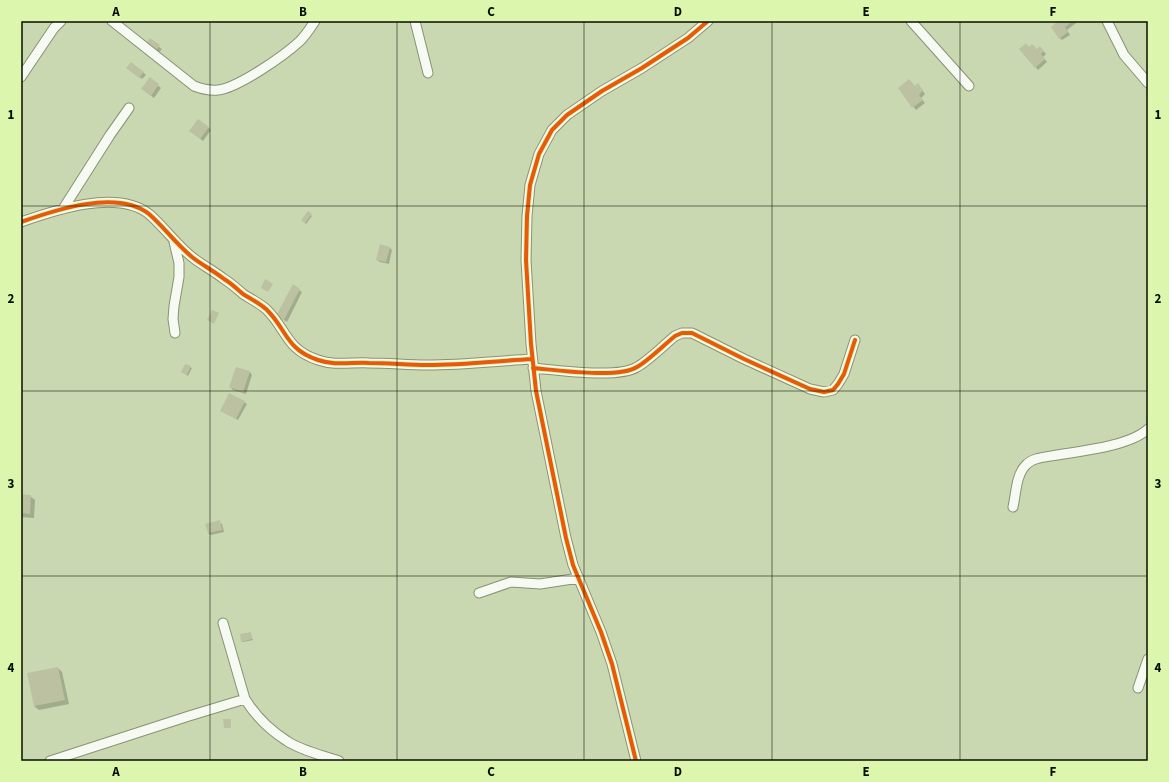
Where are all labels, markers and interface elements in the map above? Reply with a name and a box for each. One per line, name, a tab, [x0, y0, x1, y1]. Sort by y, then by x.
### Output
text: A	[111, 3, 120, 21]
text: B	[299, 3, 307, 21]
text: C	[487, 3, 495, 21]
text: D	[674, 3, 682, 21]
text: E	[862, 3, 870, 21]
text: F	[1050, 3, 1057, 21]
text: 1	[8, 106, 15, 124]
text: 1	[1155, 106, 1162, 124]
text: 2	[8, 290, 15, 308]
text: 2	[1155, 290, 1162, 308]
text: 3	[8, 475, 15, 493]
text: 3	[1155, 475, 1162, 493]
text: 4	[8, 659, 15, 677]
text: 4	[1155, 659, 1162, 677]
text: A	[111, 763, 120, 781]
text: B	[299, 763, 307, 781]
text: C	[487, 763, 495, 781]
text: D	[674, 763, 682, 781]
text: E	[862, 763, 870, 781]
text: F	[1050, 763, 1057, 781]

